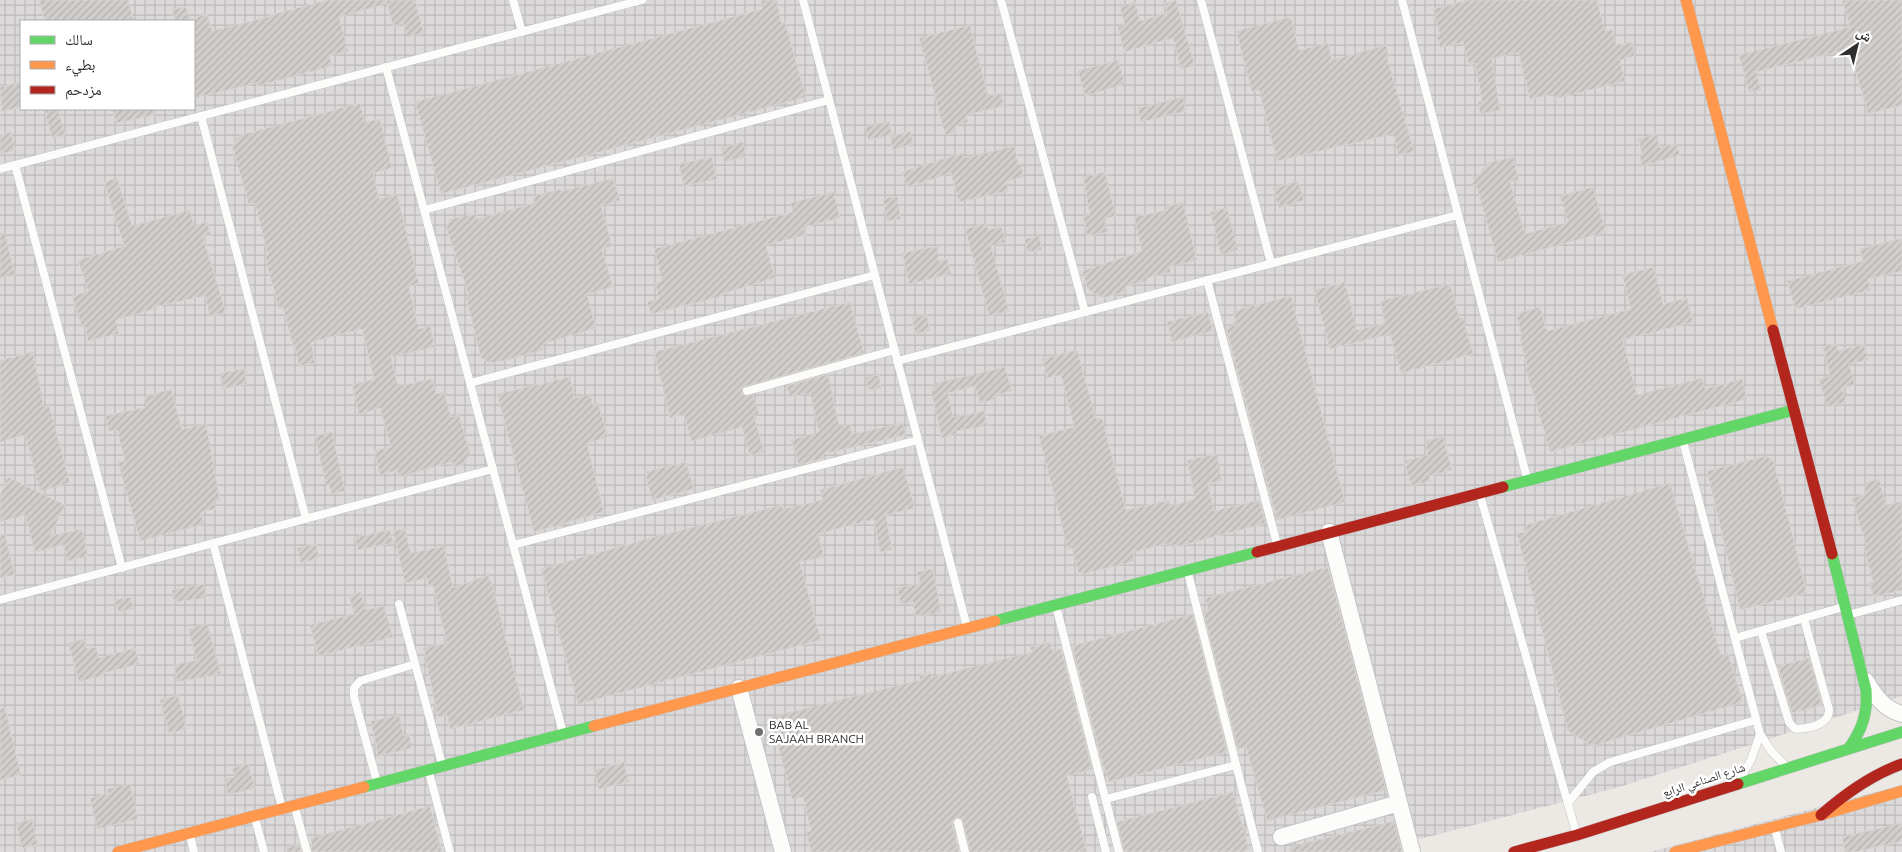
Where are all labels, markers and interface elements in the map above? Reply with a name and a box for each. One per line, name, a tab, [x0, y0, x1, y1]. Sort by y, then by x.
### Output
legend	[20, 20, 195, 110]
north arrow	[1832, 20, 1882, 70]
text: ش	[1853, 24, 1875, 46]
text: سالك	[65, 31, 93, 48]
text: بطيء	[65, 56, 95, 77]
text: مزدحم	[65, 81, 102, 100]
place label: BAB AL SAJAAH BRANCH	[769, 718, 864, 745]
marker: BAB AL SAJAAH BRANCH	[753, 726, 765, 738]
street label: شارع الصناعي الرابع	[1661, 760, 1748, 803]

